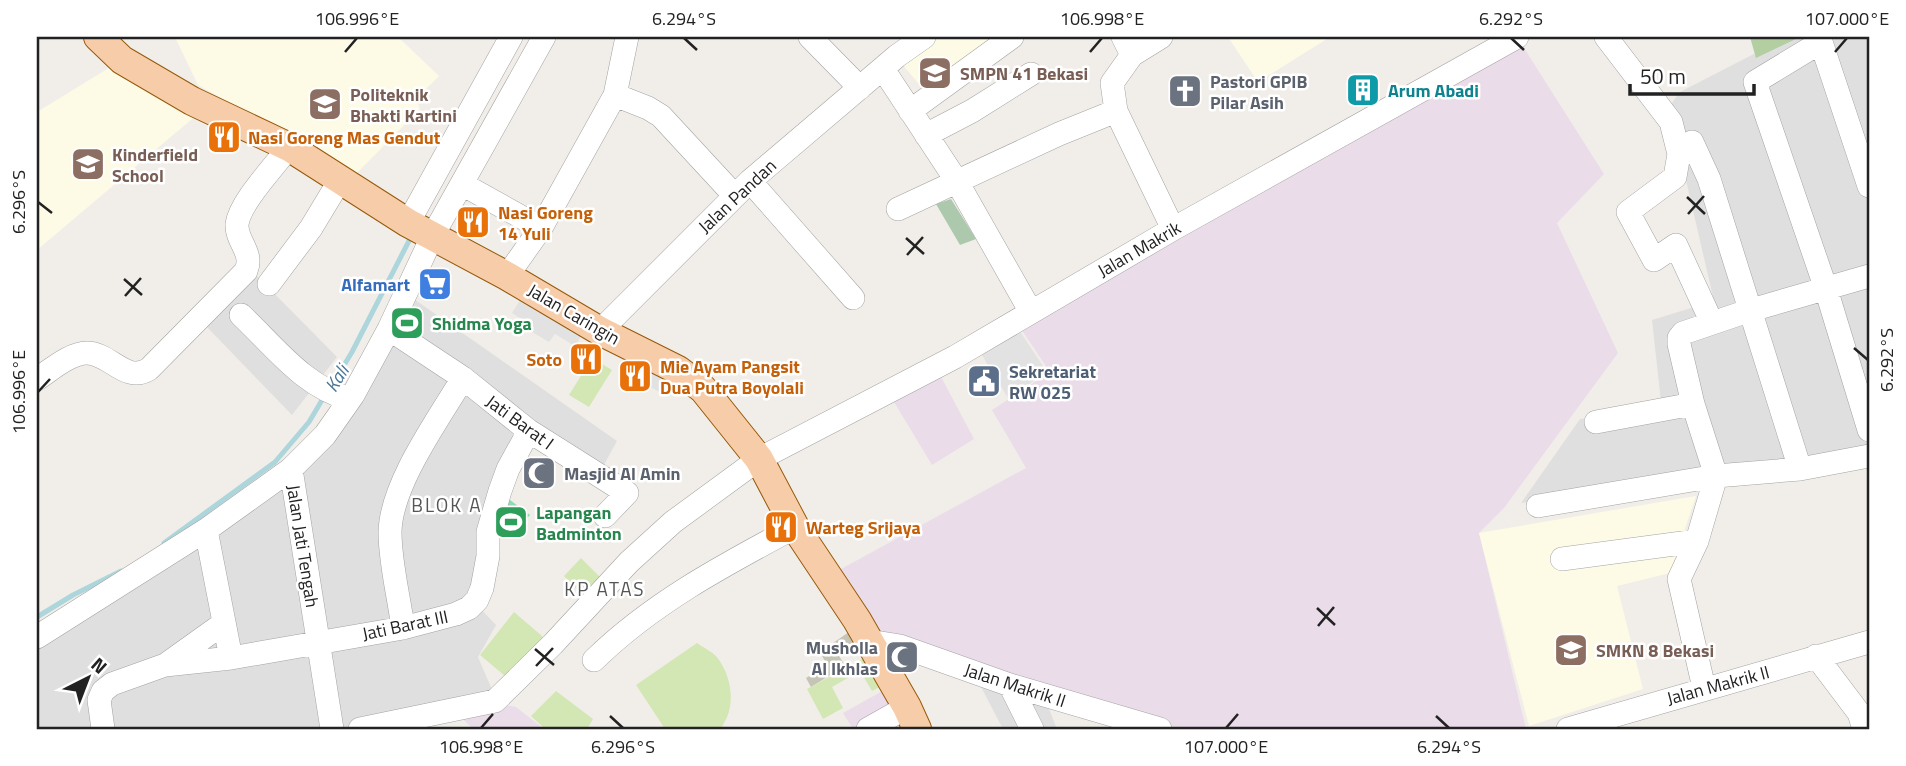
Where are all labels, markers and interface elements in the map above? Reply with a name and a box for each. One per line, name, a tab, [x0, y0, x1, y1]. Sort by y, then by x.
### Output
text: 106.996°E	[315, 5, 399, 32]
text: 6.294°S	[652, 5, 716, 32]
text: 106.998°E	[1060, 5, 1144, 32]
text: 6.292°S	[1479, 5, 1543, 32]
text: 107.000°E	[1805, 5, 1889, 32]
scale bar	[1630, 52, 1754, 96]
school or university icon: SMPN 41 Bekasi	[916, 54, 954, 92]
place label: SMPN 41 Bekasi	[960, 60, 1088, 87]
text: 50 m	[1640, 60, 1686, 92]
place label: Pastori GPIB Pilar Asih	[1210, 68, 1307, 116]
building icon: Arum Abadi	[1344, 71, 1382, 109]
church icon: Pastori GPIB Pilar Asih	[1166, 72, 1204, 110]
place label: Arum Abadi	[1388, 77, 1479, 104]
place label: Politeknik Bhakti Kartini	[350, 81, 457, 129]
school or university icon: Politeknik Bhakti Kartini	[306, 85, 344, 123]
restaurant icon: Nasi Goreng Mas Gendut	[205, 118, 243, 156]
place label: Nasi Goreng Mas Gendut	[248, 124, 441, 151]
place label: Kinderfield School	[112, 141, 198, 189]
school or university icon: Kinderfield School	[69, 145, 107, 183]
street label: Jalan Pandan	[692, 153, 782, 239]
text: 6.296°S	[5, 170, 32, 234]
place label: Nasi Goreng 14 Yuli	[498, 199, 593, 247]
restaurant icon: Nasi Goreng 14 Yuli	[454, 203, 492, 241]
street label: Jalan Makrik	[1092, 214, 1186, 284]
supermarket icon: Alfamart	[416, 265, 454, 303]
place label: Alfamart	[341, 271, 410, 298]
street label: Jalan Caringin	[523, 277, 625, 351]
sports icon: Shidma Yoga	[388, 304, 426, 342]
place label: Shidma Yoga	[432, 310, 532, 337]
text: 6.292°S	[1873, 328, 1900, 392]
restaurant icon: Soto	[567, 340, 605, 378]
place label: Soto	[527, 346, 562, 373]
text: 106.996°E	[5, 350, 32, 434]
place label: Mie Ayam Pangsit Dua Putra Boyolali	[660, 353, 804, 401]
water label: Kali	[317, 357, 357, 397]
restaurant icon: Mie Ayam Pangsit Dua Putra Boyolali	[616, 357, 654, 395]
place label: Sekretariat RW 025	[1009, 358, 1096, 406]
public building icon: Sekretariat RW 025	[965, 362, 1003, 400]
street label: Jati Barat I	[480, 388, 560, 456]
mosque icon: Masjid Al Amin	[520, 454, 558, 492]
place label: Masjid Al Amin	[564, 460, 680, 487]
street label: Jalan Jati Tengah	[280, 483, 326, 609]
district label: BLOK A	[411, 490, 483, 519]
place label: Lapangan Badminton	[536, 499, 622, 547]
sports icon: Lapangan Badminton	[492, 503, 530, 541]
restaurant icon: Warteg Srijaya	[762, 508, 800, 546]
place label: Warteg Srijaya	[806, 514, 921, 541]
district label: KP ATAS	[564, 574, 646, 603]
street label: Jati Barat III	[359, 603, 451, 647]
school or university icon: SMKN 8 Bekasi	[1552, 631, 1590, 669]
place label: Musholla Al Ikhlas	[806, 634, 878, 682]
place label: SMKN 8 Bekasi	[1596, 637, 1714, 664]
mosque icon: Musholla Al Ikhlas	[883, 638, 921, 676]
north arrow	[52, 644, 122, 714]
text: N	[85, 650, 114, 680]
street label: Jalan Makrik II	[961, 656, 1069, 714]
street label: Jalan Makrik II	[1664, 658, 1772, 712]
text: 106.998°E	[439, 733, 523, 760]
text: 6.296°S	[591, 733, 655, 760]
text: 107.000°E	[1184, 733, 1268, 760]
text: 6.294°S	[1417, 733, 1481, 760]

